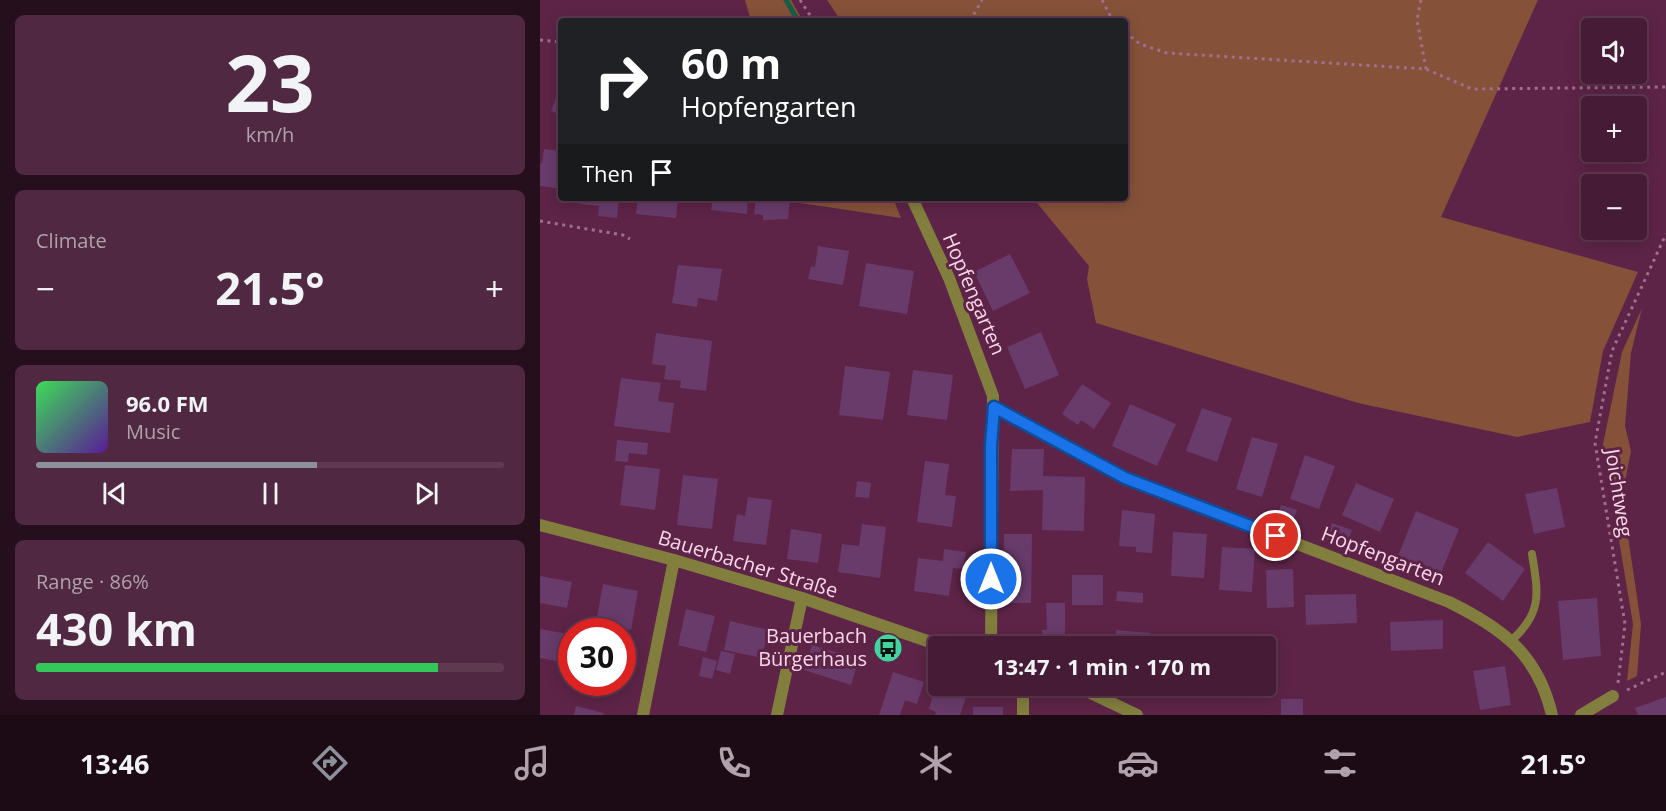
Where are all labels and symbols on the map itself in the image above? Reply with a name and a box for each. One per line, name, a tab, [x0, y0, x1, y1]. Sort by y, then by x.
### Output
street label: Hopfengarten	[937, 229, 1012, 359]
street label: Joichtweg	[1599, 445, 1640, 539]
pin	[1250, 510, 1301, 561]
street label: Hopfengarten	[1318, 520, 1449, 591]
street label: Bauerbacher Straße	[655, 523, 841, 604]
position arrow	[959, 547, 1023, 611]
speed limit sign: 30	[558, 618, 636, 696]
place label: Bauerbach Bürgerhaus	[758, 622, 867, 672]
bus stop icon: Bauerbach Bürgerhaus	[872, 632, 904, 664]

